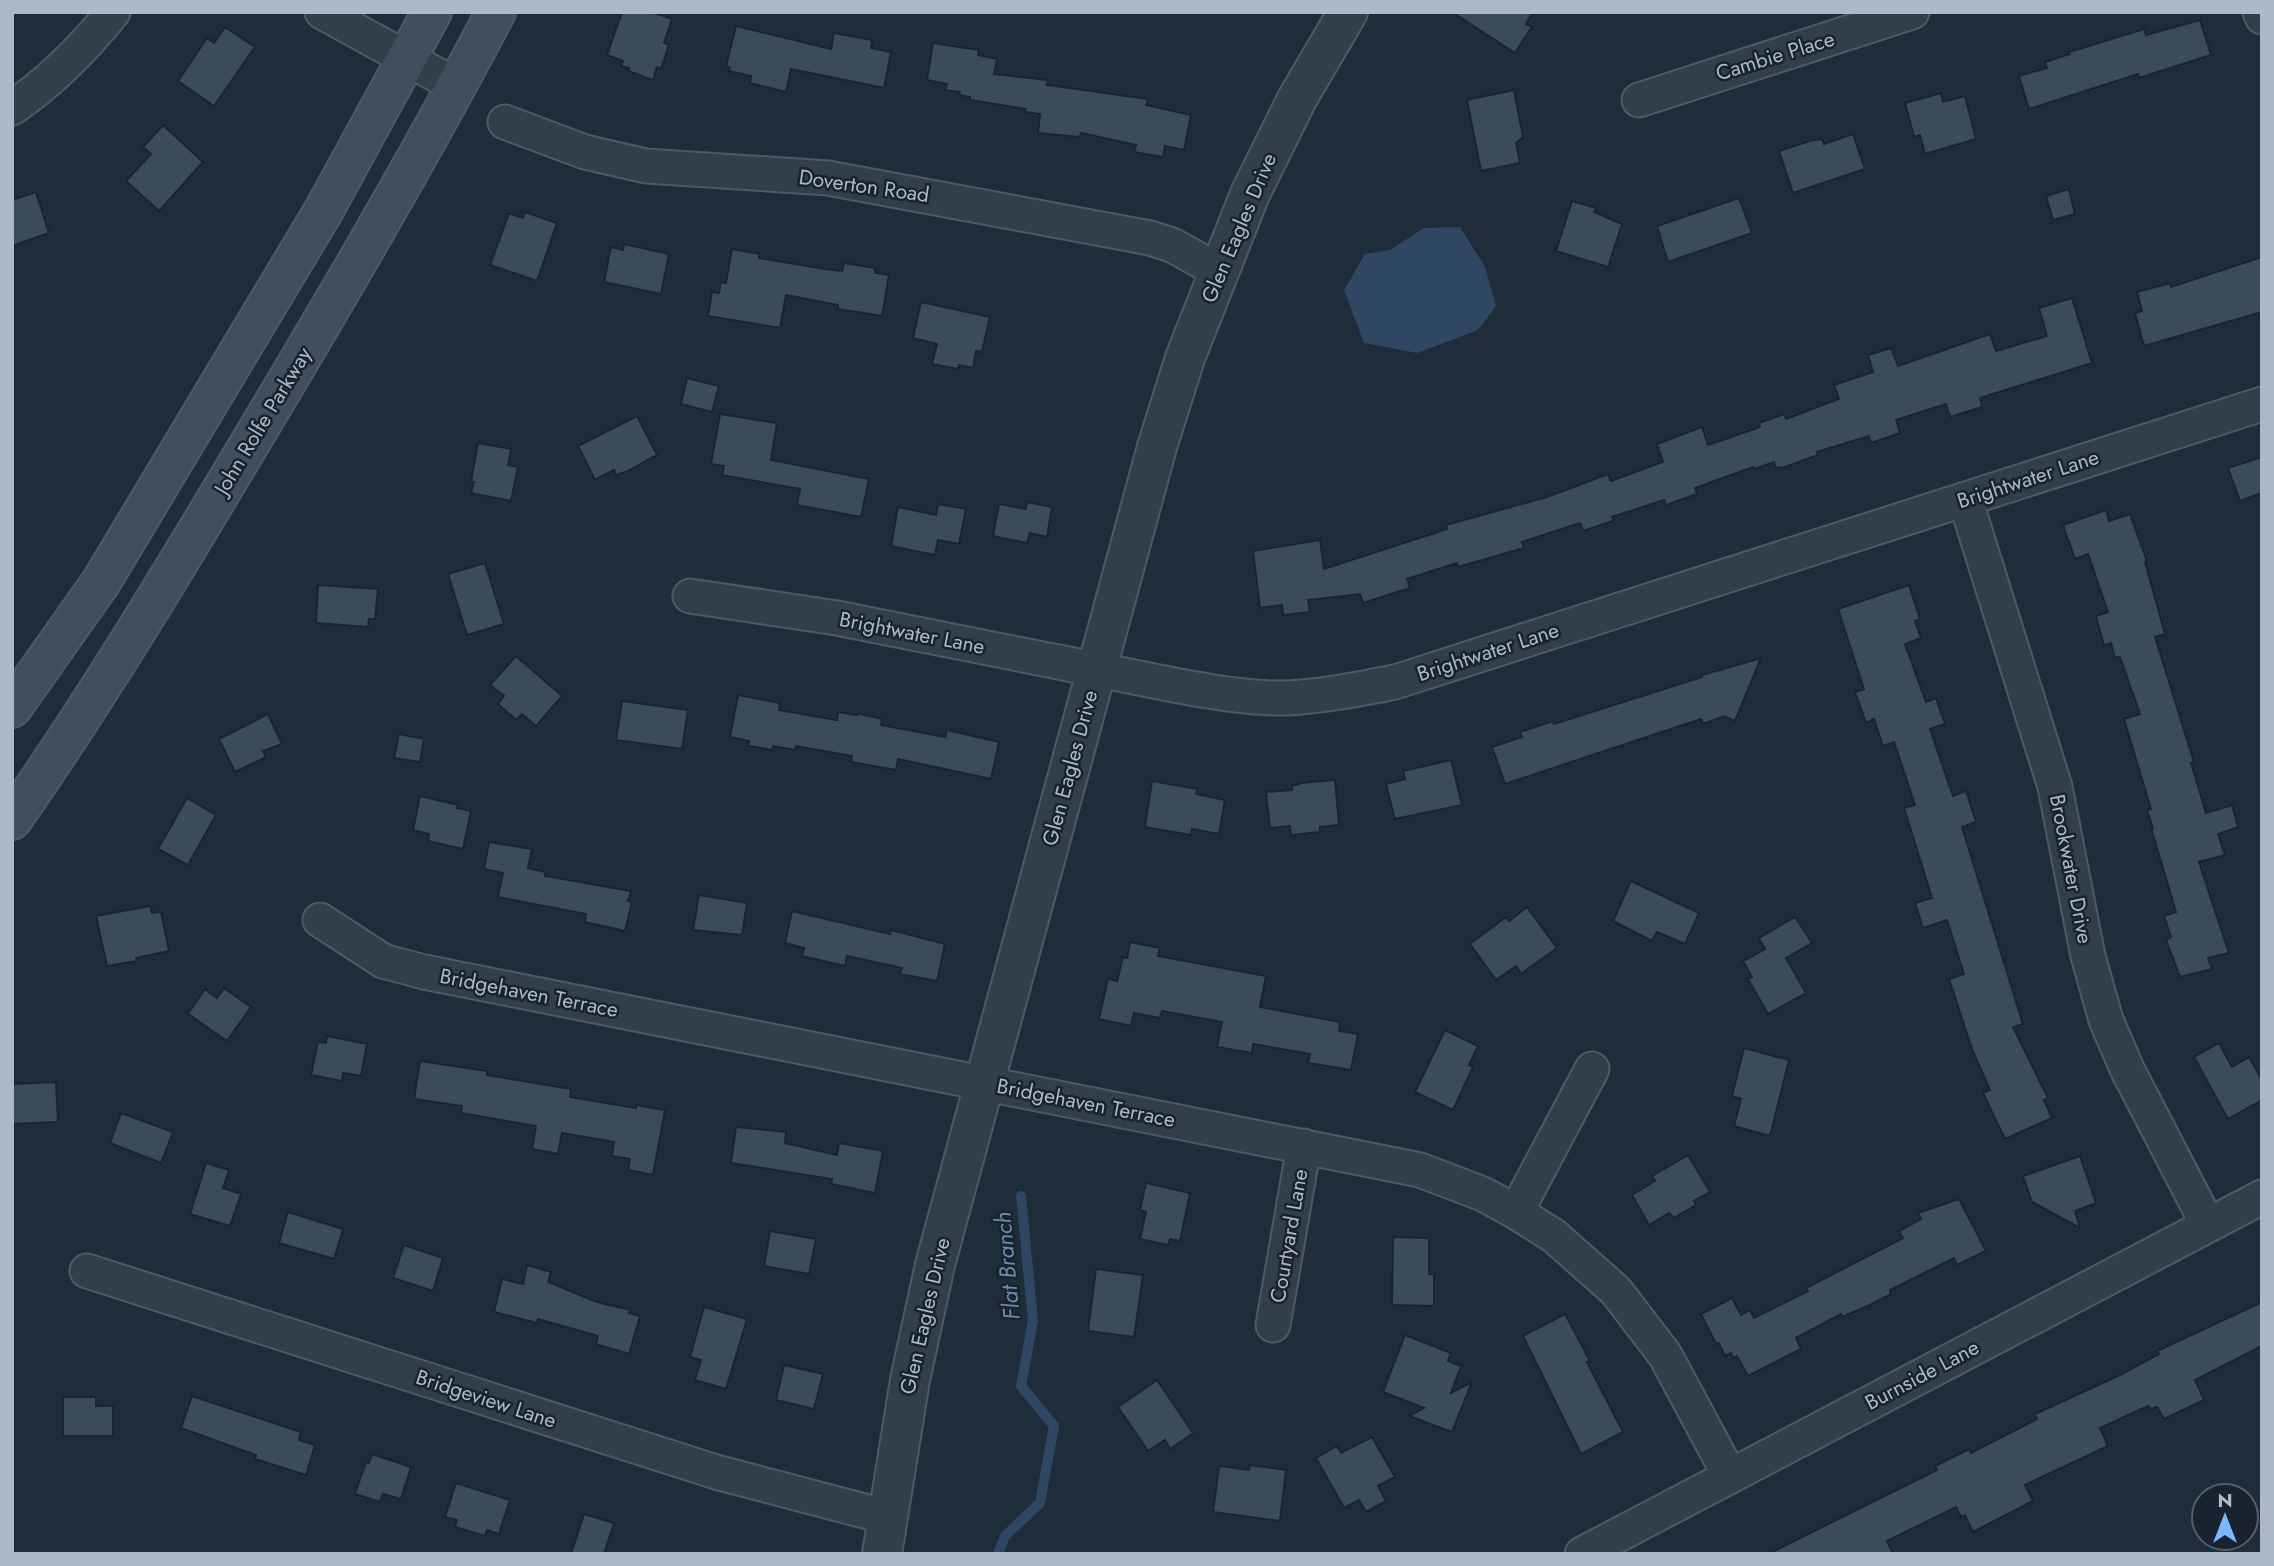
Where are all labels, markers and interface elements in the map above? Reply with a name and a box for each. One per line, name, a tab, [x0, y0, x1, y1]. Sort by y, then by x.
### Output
street label: Cambie Place	[1712, 24, 1838, 88]
street label: Glen Eagles Drive	[1194, 148, 1284, 307]
street label: Doverton Road	[797, 162, 931, 210]
street label: John Rolfe Parkway	[206, 341, 319, 503]
street label: Brightwater Lane	[1953, 442, 2103, 516]
street label: Brightwater Lane	[837, 604, 987, 662]
street label: Brightwater Lane	[1413, 615, 1563, 689]
street label: Glen Eagles Drive	[1035, 687, 1105, 849]
street label: Brookwater Drive	[2042, 792, 2100, 946]
street label: Bridgehaven Terrace	[437, 961, 621, 1025]
street label: Bridgehaven Terrace	[994, 1071, 1178, 1135]
street label: Courtyard Lane	[1262, 1167, 1316, 1305]
water label: Flat Branch	[985, 1211, 1029, 1321]
street label: Glen Eagles Drive	[892, 1235, 958, 1397]
street label: Burnside Lane	[1860, 1332, 1985, 1418]
street label: Bridgeview Lane	[412, 1362, 560, 1436]
north arrow	[2190, 1482, 2260, 1552]
text: N	[2217, 1487, 2233, 1514]

